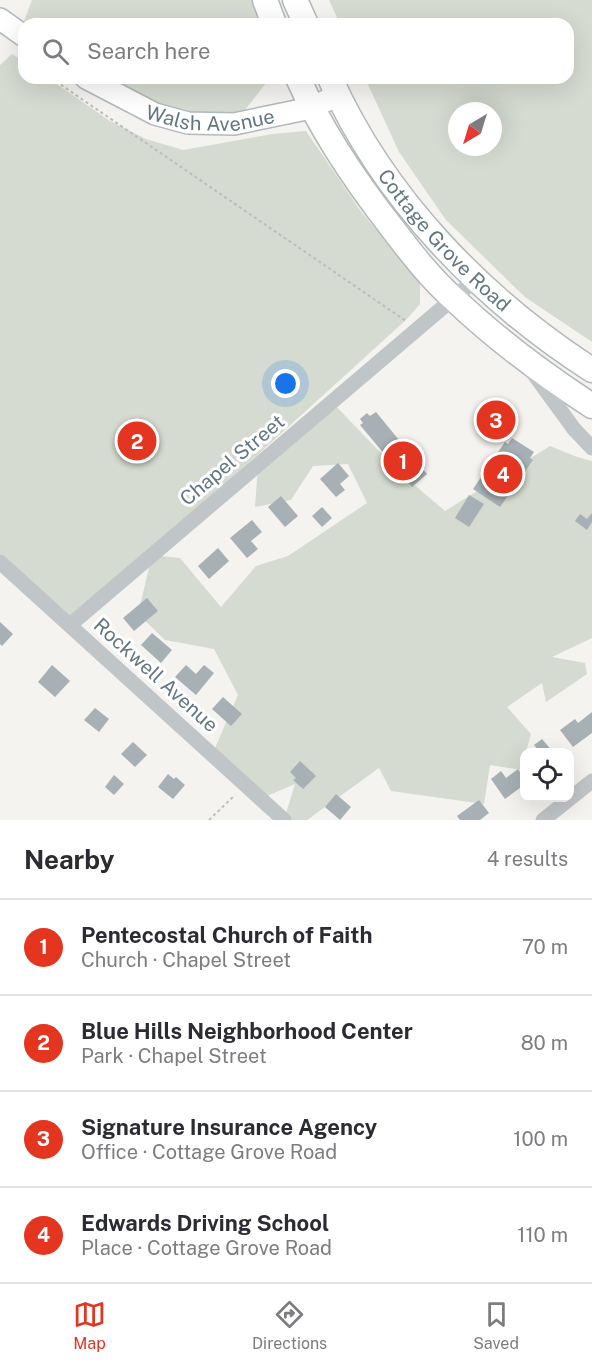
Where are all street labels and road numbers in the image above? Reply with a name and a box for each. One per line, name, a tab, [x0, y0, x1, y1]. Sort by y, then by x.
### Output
street label: Walsh Avenue	[143, 100, 277, 137]
street label: Cottage Grove Road	[373, 164, 515, 317]
street label: Chapel Street	[175, 409, 289, 511]
street label: Rockwell Avenue	[89, 613, 223, 737]

